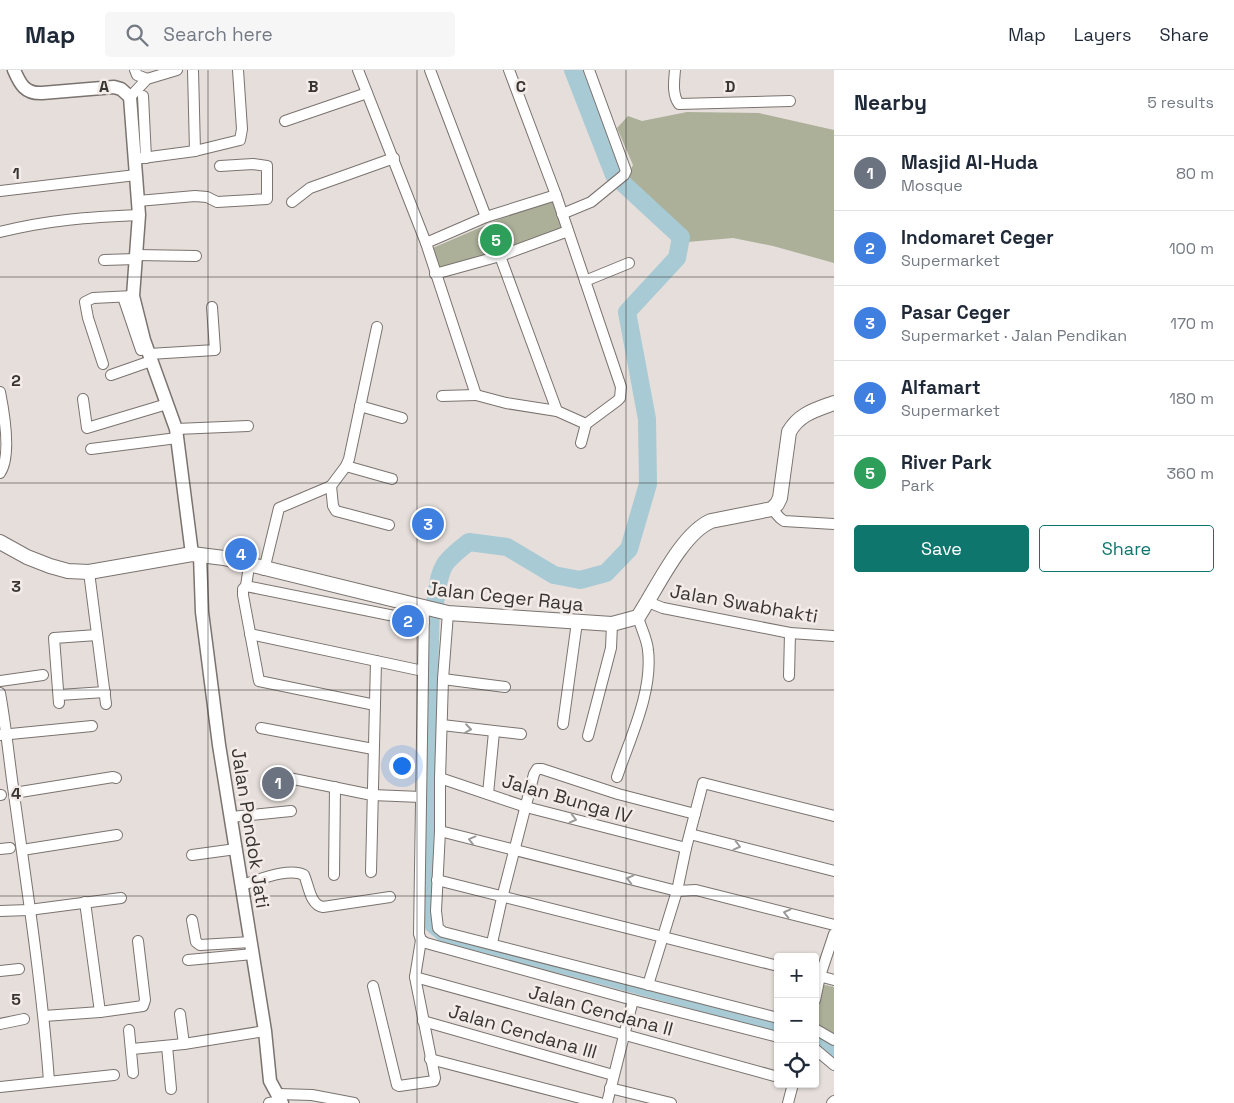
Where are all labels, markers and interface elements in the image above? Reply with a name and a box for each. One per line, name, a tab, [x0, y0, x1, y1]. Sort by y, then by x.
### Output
search box	[105, 12, 455, 57]
text: Map	[25, 19, 75, 50]
icon: search	[123, 21, 151, 49]
text: Search here	[163, 22, 273, 47]
text: Map	[1008, 23, 1046, 46]
text: Layers	[1074, 23, 1131, 46]
text: Share	[1159, 23, 1209, 46]
text: A	[99, 76, 109, 97]
text: B	[308, 76, 318, 97]
text: C	[516, 76, 526, 97]
text: D	[725, 76, 735, 97]
text: Nearby	[854, 89, 927, 116]
text: 5 results	[1147, 92, 1214, 113]
text: Masjid Al-Huda	[901, 150, 1038, 175]
text: 1	[12, 163, 20, 184]
text: 1	[866, 163, 874, 184]
text: 80 m	[1176, 163, 1214, 184]
text: Mosque	[901, 175, 963, 196]
pin: 5	[480, 221, 512, 259]
text: Indomaret Ceger	[901, 225, 1054, 250]
text: 2	[865, 238, 875, 259]
text: 100 m	[1169, 238, 1214, 259]
text: Supermarket	[901, 250, 1000, 271]
text: Pasar Ceger	[901, 300, 1010, 325]
text: 3	[865, 313, 875, 334]
text: 170 m	[1170, 313, 1214, 334]
text: Supermarket · Jalan Pendikan	[901, 325, 1127, 346]
text: 2	[11, 370, 21, 391]
text: Alfamart	[901, 375, 981, 400]
text: 4	[865, 388, 875, 409]
text: 180 m	[1169, 388, 1214, 409]
text: Supermarket	[901, 400, 1000, 421]
text: River Park	[901, 450, 992, 475]
text: 5	[865, 463, 875, 484]
text: 360 m	[1166, 463, 1214, 484]
text: Park	[901, 475, 934, 496]
pin: 3	[412, 505, 444, 543]
button: Save	[854, 525, 1029, 572]
button: Share	[1039, 525, 1214, 572]
pin: 4	[225, 535, 257, 573]
text: 3	[11, 576, 21, 597]
street label: Jalan Ceger Raya	[425, 576, 585, 617]
street label: Jalan Swabhakti	[668, 578, 820, 629]
pin: 2	[392, 602, 424, 640]
one-way arrow	[464, 723, 472, 733]
street label: Jalan Pondok Jati	[225, 746, 276, 910]
your location	[389, 753, 415, 779]
pin: 1	[262, 764, 294, 802]
street label: Jalan Bunga IV	[499, 768, 635, 829]
text: 4	[11, 783, 21, 804]
one-way arrow	[569, 813, 578, 824]
one-way arrow	[468, 835, 477, 846]
one-way arrow	[733, 840, 742, 851]
one-way arrow	[625, 874, 634, 885]
one-way arrow	[783, 909, 791, 919]
map controls	[774, 953, 819, 1088]
button: +	[774, 953, 819, 998]
street label: Jalan Cendana II	[526, 979, 676, 1042]
text: 5	[11, 989, 21, 1010]
street label: Jalan Cendana III	[446, 998, 600, 1065]
button: −	[774, 998, 819, 1043]
button: locate	[774, 1043, 819, 1088]

